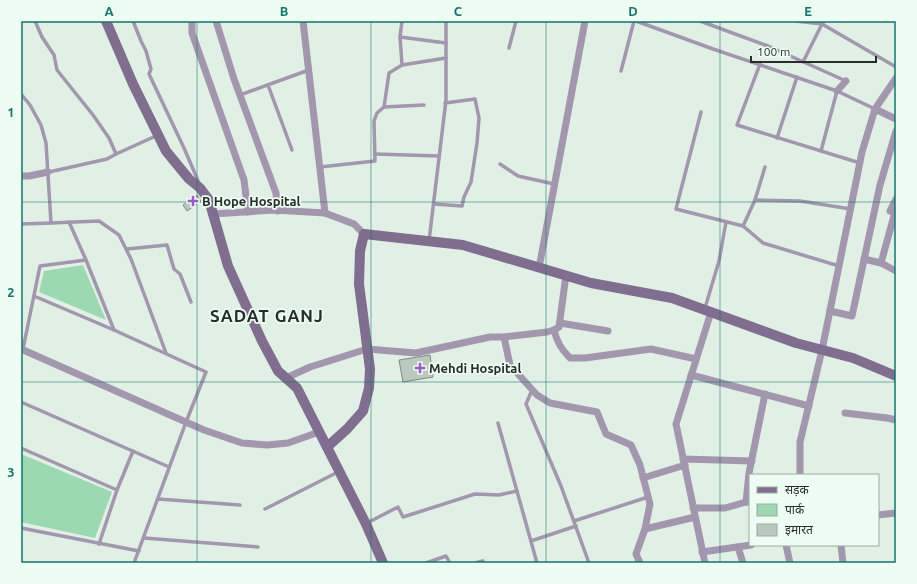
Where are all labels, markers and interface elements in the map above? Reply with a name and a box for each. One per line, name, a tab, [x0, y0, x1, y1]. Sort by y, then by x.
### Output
text: A	[104, 4, 114, 18]
text: B	[280, 4, 289, 18]
text: C	[454, 4, 463, 18]
text: D	[628, 4, 638, 18]
text: E	[804, 4, 812, 18]
scale bar	[751, 38, 876, 64]
text: 100 m	[757, 45, 790, 58]
text: 1	[7, 105, 15, 119]
place label: B Hope Hospital	[202, 194, 301, 208]
marker: B Hope Hospital	[187, 195, 199, 207]
text: 2	[7, 285, 15, 299]
district label: SADAT GANJ	[210, 306, 324, 325]
place label: Mehdi Hospital	[429, 361, 521, 375]
marker: Mehdi Hospital	[414, 362, 426, 374]
text: 3	[7, 465, 15, 479]
legend	[749, 474, 879, 546]
text: सड़क	[785, 483, 810, 497]
text: पार्क	[785, 503, 805, 516]
text: इमारत	[785, 523, 814, 537]

